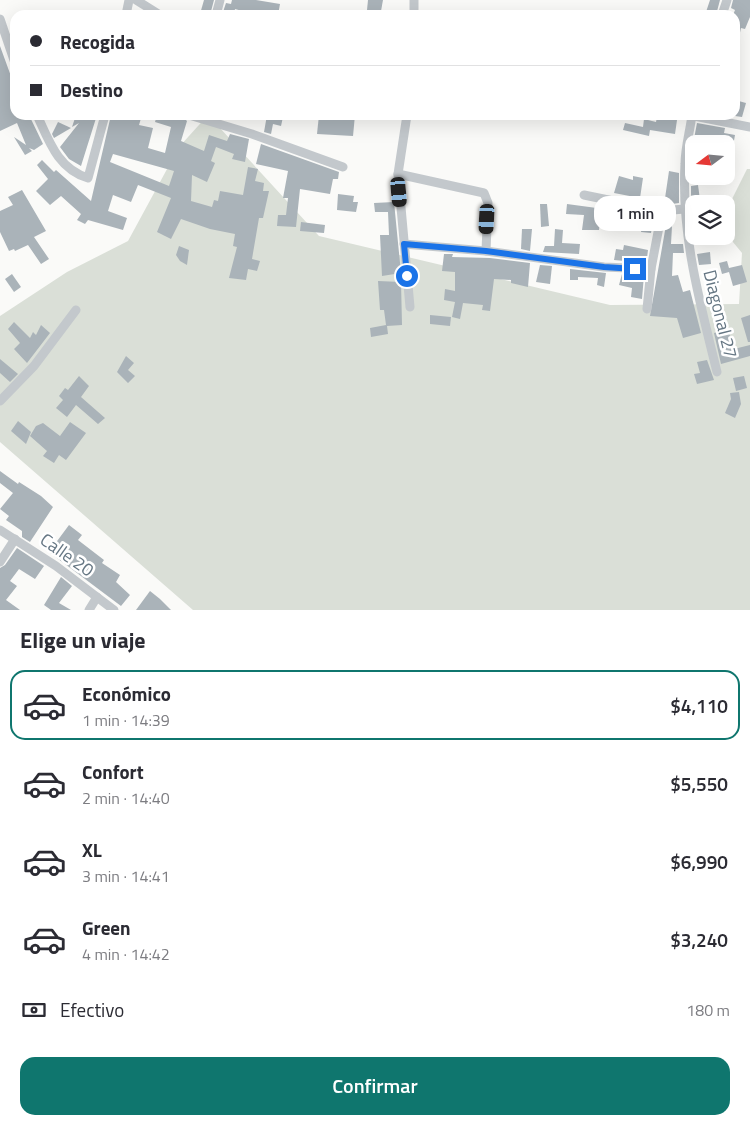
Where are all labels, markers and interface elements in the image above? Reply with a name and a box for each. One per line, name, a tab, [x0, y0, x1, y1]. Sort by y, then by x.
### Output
text: Recogida	[60, 27, 135, 56]
text: Destino	[60, 75, 123, 104]
north arrow	[685, 135, 735, 185]
map controls	[685, 135, 735, 245]
car	[390, 176, 407, 208]
button: layers	[685, 195, 735, 245]
callout: 1 min	[594, 196, 676, 232]
text: 1 min	[616, 201, 654, 225]
car	[478, 204, 495, 234]
route end	[624, 258, 646, 280]
route start	[396, 265, 418, 287]
street label: Diagonal 27	[696, 267, 745, 361]
street label: Calle 20	[35, 526, 100, 583]
text: Elige un viaje	[20, 623, 146, 657]
text: Económico	[82, 679, 171, 708]
icon: car	[22, 683, 67, 728]
text: $4,110	[670, 691, 728, 720]
text: 1 min · 14:39	[82, 708, 170, 732]
text: Confort	[82, 757, 144, 786]
icon: car	[22, 761, 67, 806]
text: $5,550	[670, 769, 728, 798]
text: 2 min · 14:40	[82, 786, 170, 810]
text: XL	[82, 835, 102, 864]
icon: car	[22, 839, 67, 884]
text: $6,990	[670, 847, 728, 876]
text: 3 min · 14:41	[82, 864, 170, 888]
text: Green	[82, 913, 131, 942]
icon: car	[22, 917, 67, 962]
text: $3,240	[670, 925, 728, 954]
text: 4 min · 14:42	[82, 942, 170, 966]
text: Efectivo	[60, 995, 124, 1024]
icon: cash	[20, 996, 48, 1024]
text: 180 m	[686, 998, 730, 1022]
button: Confirmar	[20, 1057, 730, 1115]

